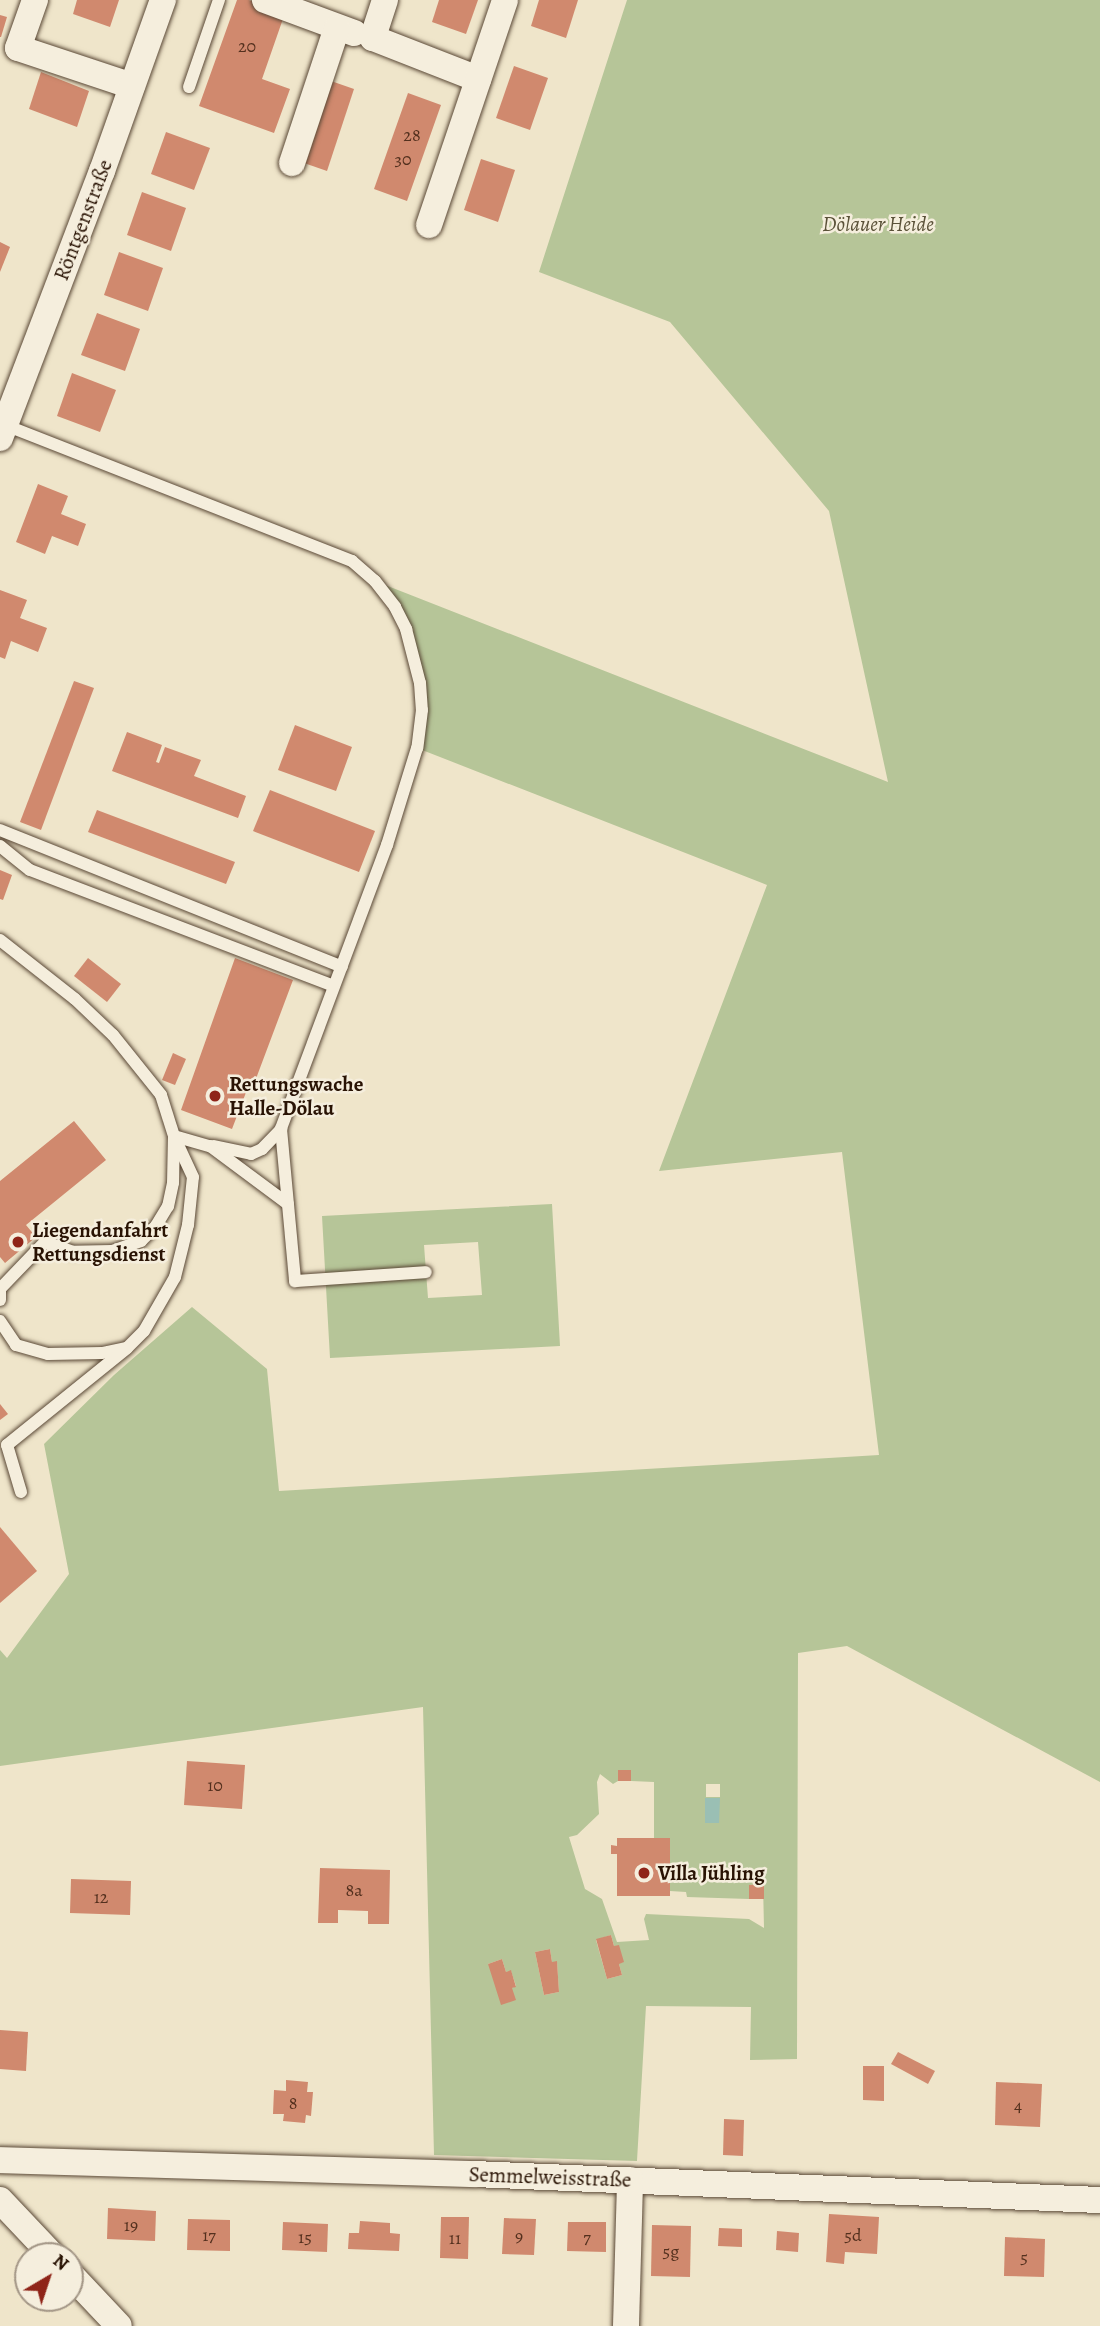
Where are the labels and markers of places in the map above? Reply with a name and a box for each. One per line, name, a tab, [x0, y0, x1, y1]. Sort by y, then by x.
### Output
place label: Rettungswache Halle-Dölau	[229, 1071, 363, 1121]
marker: Rettungswache Halle-Dölau	[207, 1088, 223, 1104]
place label: Liegendanfahrt Rettungsdienst	[32, 1217, 168, 1267]
marker: Liegendanfahrt Rettungsdienst	[10, 1234, 26, 1250]
place label: Villa Jühling	[658, 1860, 765, 1886]
marker: Villa Jühling	[636, 1865, 652, 1881]

